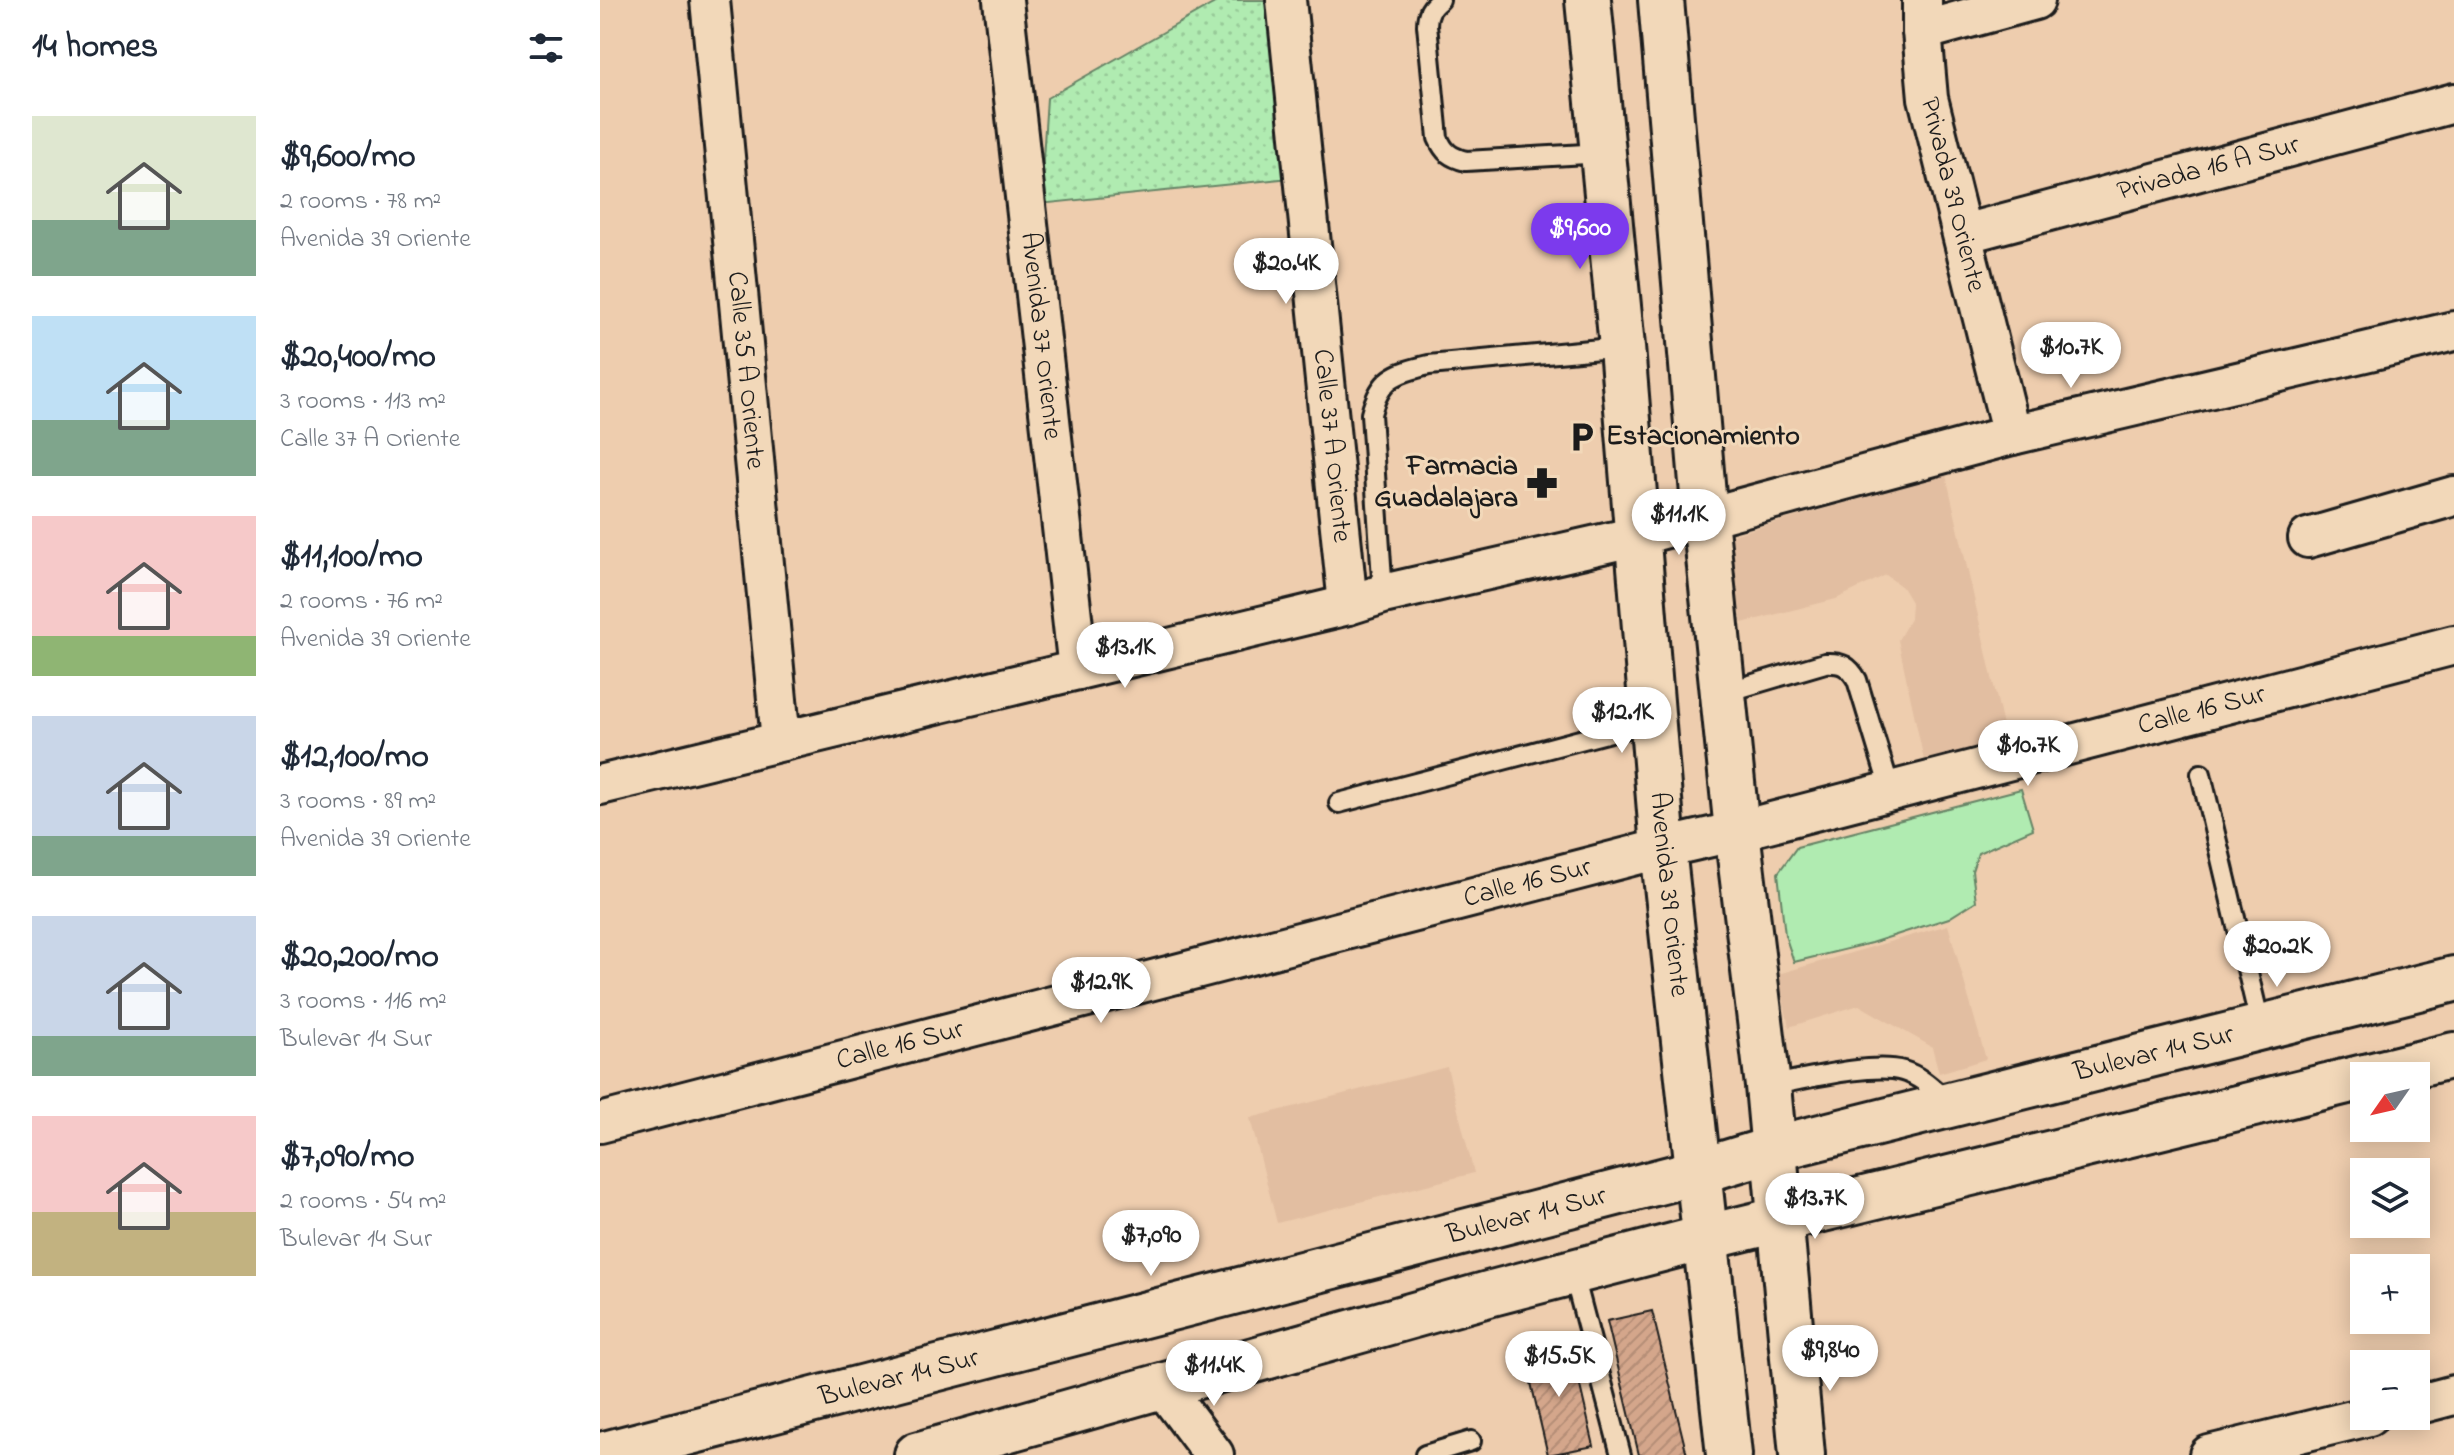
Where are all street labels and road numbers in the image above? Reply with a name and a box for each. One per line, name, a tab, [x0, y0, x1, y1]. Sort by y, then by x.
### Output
street label: Privada 39 Oriente	[1908, 93, 1996, 297]
street label: Privada 16 A Sur	[2113, 125, 2304, 212]
street label: Avenida 37 Oriente	[1009, 230, 1073, 442]
street label: Calle 35 A Oriente	[716, 269, 775, 472]
street label: Calle 37 A Oriente	[1301, 347, 1362, 545]
street label: Calle 16 Sur	[2133, 674, 2270, 747]
street label: Avenida 39 Oriente	[1638, 790, 1700, 999]
street label: Calle 16 Sur	[1459, 847, 1596, 919]
street label: Calle 16 Sur	[832, 1009, 969, 1082]
street label: Bulevar 14 Sur	[2069, 1014, 2239, 1094]
street label: Bulevar 14 Sur	[1441, 1176, 1611, 1257]
street label: Bulevar 14 Sur	[814, 1338, 984, 1419]

